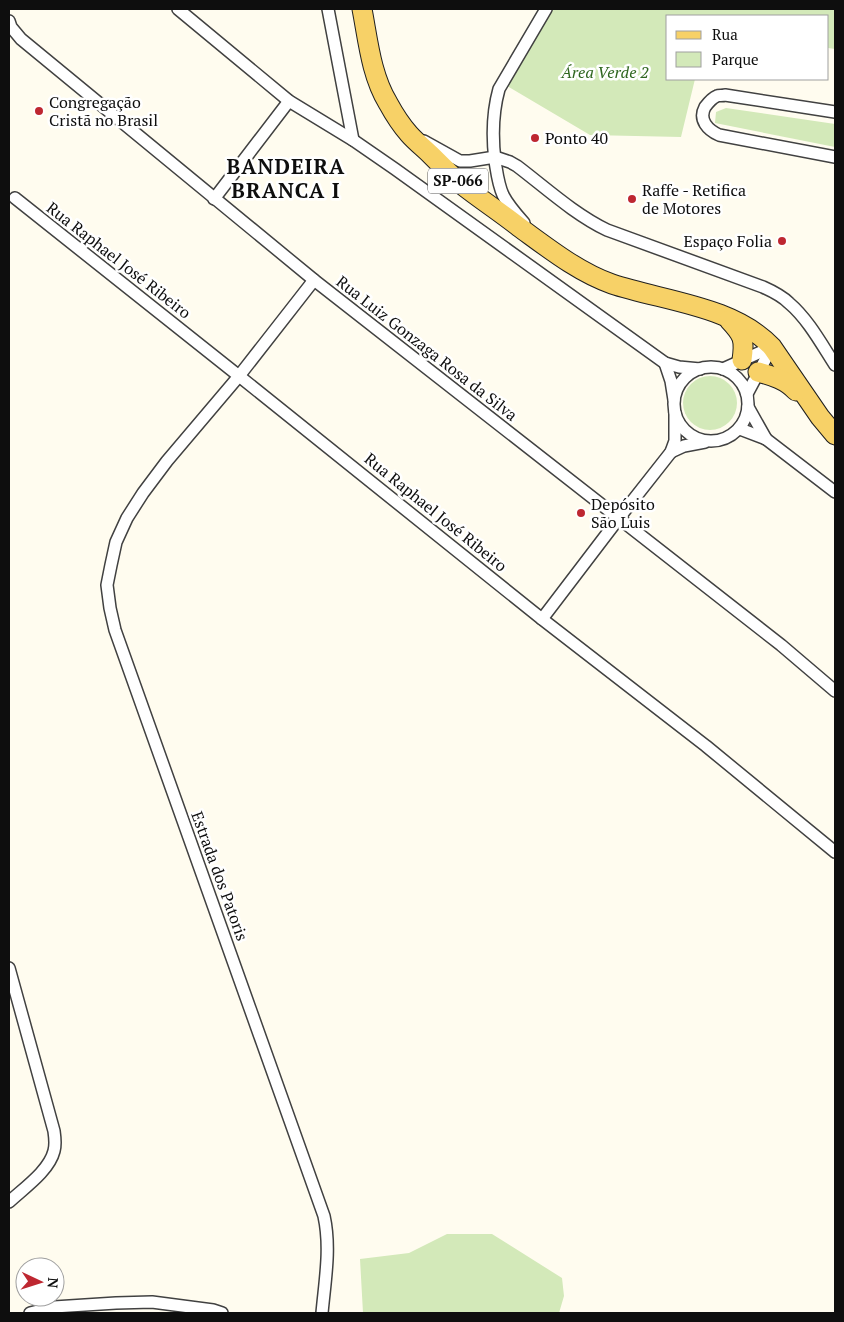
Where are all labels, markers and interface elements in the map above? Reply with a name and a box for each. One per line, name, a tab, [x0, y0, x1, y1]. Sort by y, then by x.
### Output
legend	[666, 15, 829, 80]
text: Rua	[712, 24, 738, 44]
text: Parque	[712, 49, 759, 69]
park label: Área Verde 2	[560, 61, 649, 83]
place label: Congregação Cristã no Brasil	[49, 91, 158, 131]
marker: Congregação Cristã no Brasil	[33, 105, 45, 117]
place label: Ponto 40	[545, 127, 608, 149]
marker: Ponto 40	[529, 132, 541, 144]
district label: BANDEIRA BRANCA I	[227, 152, 345, 204]
road number: SP-066	[428, 168, 488, 194]
place label: Raffe - Retifica de Motores	[642, 179, 746, 219]
marker: Raffe - Retifica de Motores	[626, 193, 638, 205]
street label: Rua Raphael José Ribeiro	[42, 197, 196, 323]
place label: Espaço Folia	[683, 230, 772, 252]
marker: Espaço Folia	[776, 235, 788, 247]
street label: Rua Luiz Gonzaga Rosa da Silva	[332, 270, 522, 426]
street label: Rua Raphael José Ribeiro	[360, 448, 512, 577]
place label: Depósito São Luis	[591, 493, 655, 533]
marker: Depósito São Luis	[575, 507, 587, 519]
street label: Estrada dos Patoris	[186, 808, 254, 944]
north arrow	[15, 1257, 65, 1307]
text: N	[44, 1277, 63, 1289]

